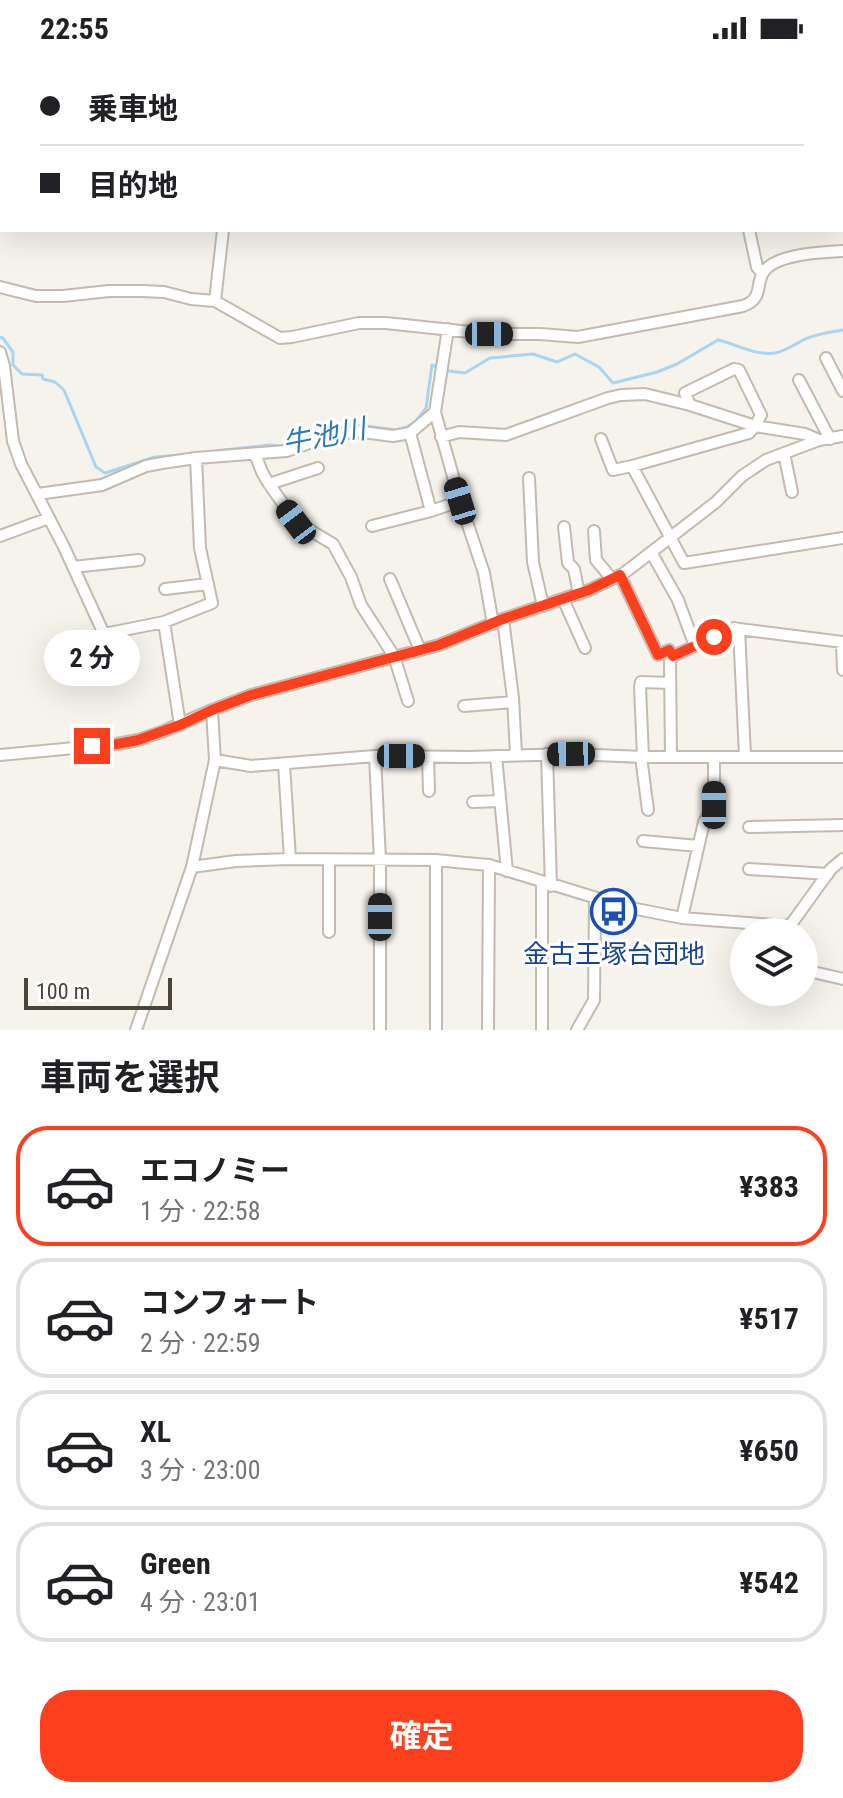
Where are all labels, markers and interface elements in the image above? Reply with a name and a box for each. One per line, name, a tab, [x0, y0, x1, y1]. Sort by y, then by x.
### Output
text: 22:55	[40, 11, 109, 46]
text: 乗車地	[88, 91, 178, 126]
text: 目的地	[88, 168, 178, 203]
car	[465, 322, 513, 346]
water label: 牛池川	[280, 411, 371, 460]
car	[442, 475, 478, 527]
car	[272, 496, 320, 548]
route start	[696, 619, 732, 655]
callout: 2 分	[44, 630, 140, 686]
text: 2 分	[69, 643, 115, 673]
route end	[74, 728, 110, 764]
car	[547, 742, 595, 766]
car	[377, 744, 425, 768]
car	[702, 781, 726, 829]
bus stop icon: 金古王塚台団地	[590, 887, 638, 935]
car	[368, 893, 392, 941]
map controls	[730, 918, 818, 1006]
button: layers	[730, 918, 818, 1006]
place label: 金古王塚台団地	[523, 939, 705, 969]
scale bar	[24, 974, 172, 1010]
text: 100 m	[36, 979, 90, 1004]
text: 車両を選択	[40, 1057, 220, 1099]
icon: car	[44, 1150, 116, 1222]
text: エコノミー	[140, 1153, 290, 1188]
text: ¥383	[739, 1169, 799, 1204]
text: 1 分 · 22:58	[140, 1196, 260, 1226]
icon: car	[44, 1282, 116, 1354]
text: コンフォート	[140, 1285, 319, 1320]
text: ¥517	[739, 1301, 799, 1336]
text: 2 分 · 22:59	[140, 1328, 260, 1358]
icon: car	[44, 1414, 116, 1486]
text: XL	[140, 1414, 171, 1449]
text: ¥650	[739, 1433, 799, 1468]
text: 3 分 · 23:00	[140, 1455, 260, 1485]
icon: car	[44, 1546, 116, 1618]
text: Green	[140, 1546, 211, 1581]
text: ¥542	[739, 1565, 799, 1600]
text: 4 分 · 23:01	[140, 1587, 260, 1617]
button: 確定	[40, 1690, 803, 1782]

